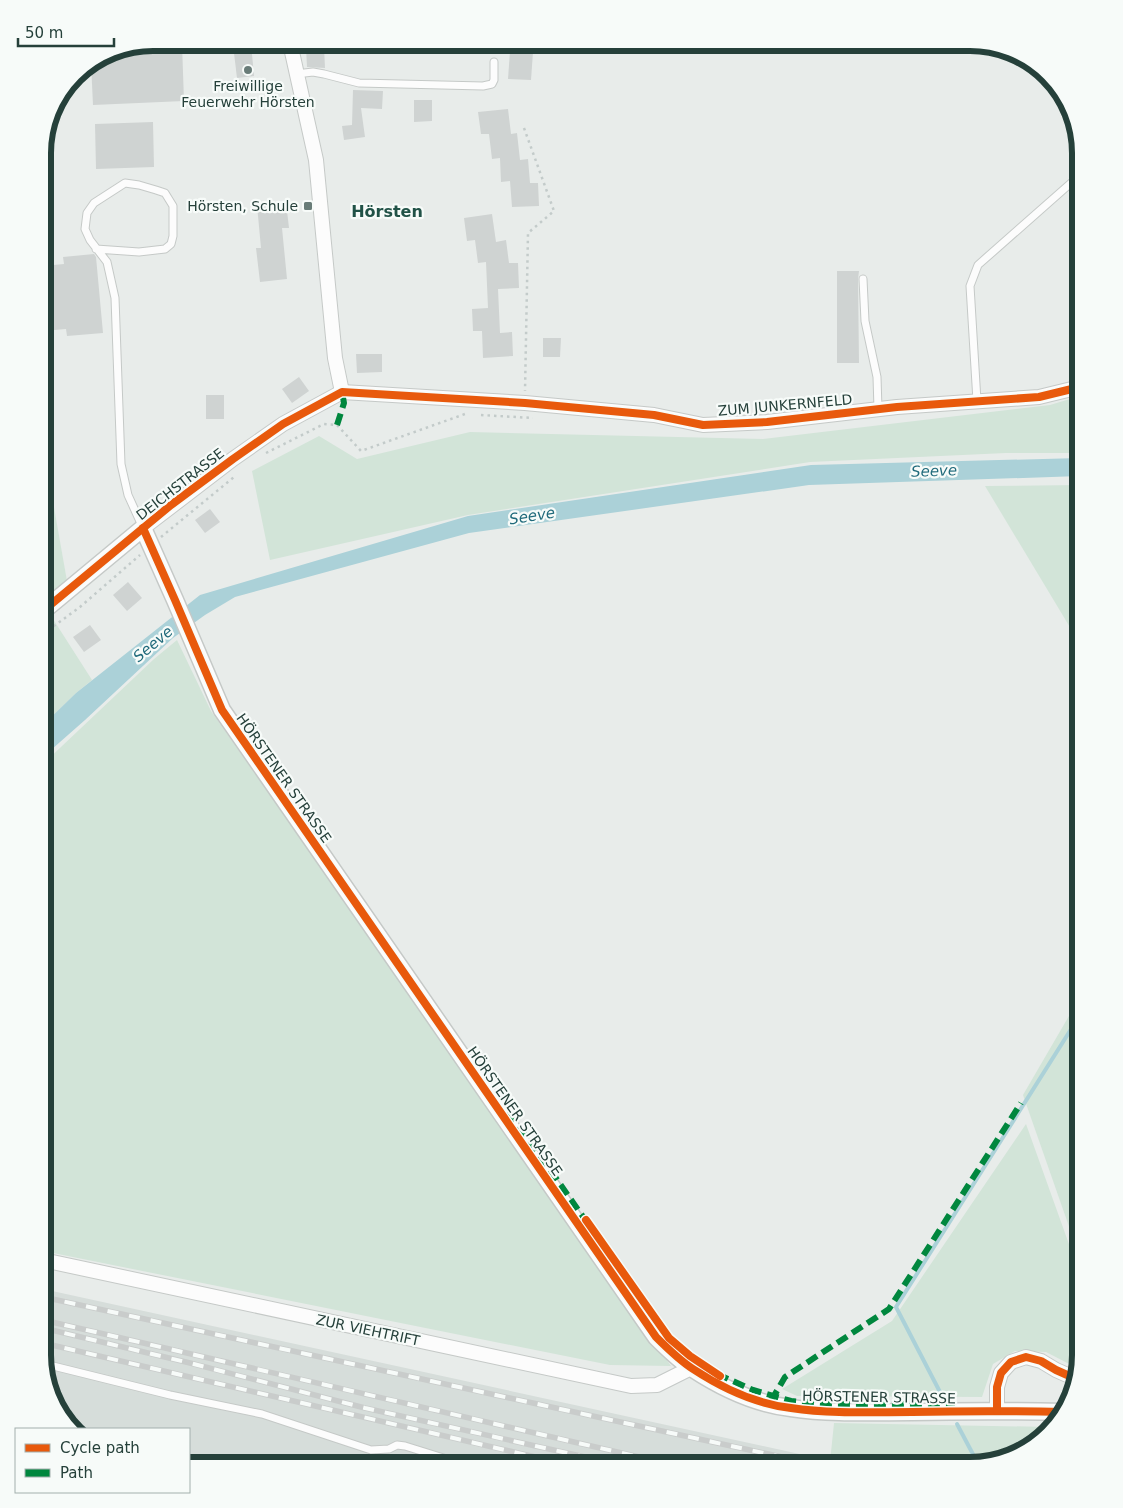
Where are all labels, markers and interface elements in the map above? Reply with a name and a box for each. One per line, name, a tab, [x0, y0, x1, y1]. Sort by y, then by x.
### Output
scale bar	[18, 15, 114, 47]
text: 50 m	[25, 24, 63, 42]
marker: Freiwillige Feuerwehr Hörsten	[242, 64, 254, 76]
place label: Freiwillige Feuerwehr Hörsten	[181, 78, 315, 110]
place label: Hörsten, Schule	[187, 198, 298, 214]
marker: Hörsten, Schule	[302, 200, 314, 212]
district label: Hörsten	[351, 202, 423, 221]
street label: ZUM JUNKERNFELD	[717, 391, 853, 419]
street label: DEICHSTRASSE	[133, 445, 227, 523]
water label: Seeve	[911, 461, 957, 481]
water label: Seeve	[508, 504, 556, 528]
water label: Seeve	[130, 622, 176, 666]
street label: HÖRSTENER STRASSE	[233, 710, 335, 846]
street label: HÖRSTENER STRASSE	[464, 1043, 566, 1179]
street label: ZUR VIEHTRIFT	[315, 1311, 422, 1349]
street label: HÖRSTENER STRASSE	[802, 1387, 956, 1406]
legend	[15, 1428, 190, 1493]
text: Cycle path	[60, 1439, 140, 1457]
text: Path	[60, 1464, 93, 1482]

